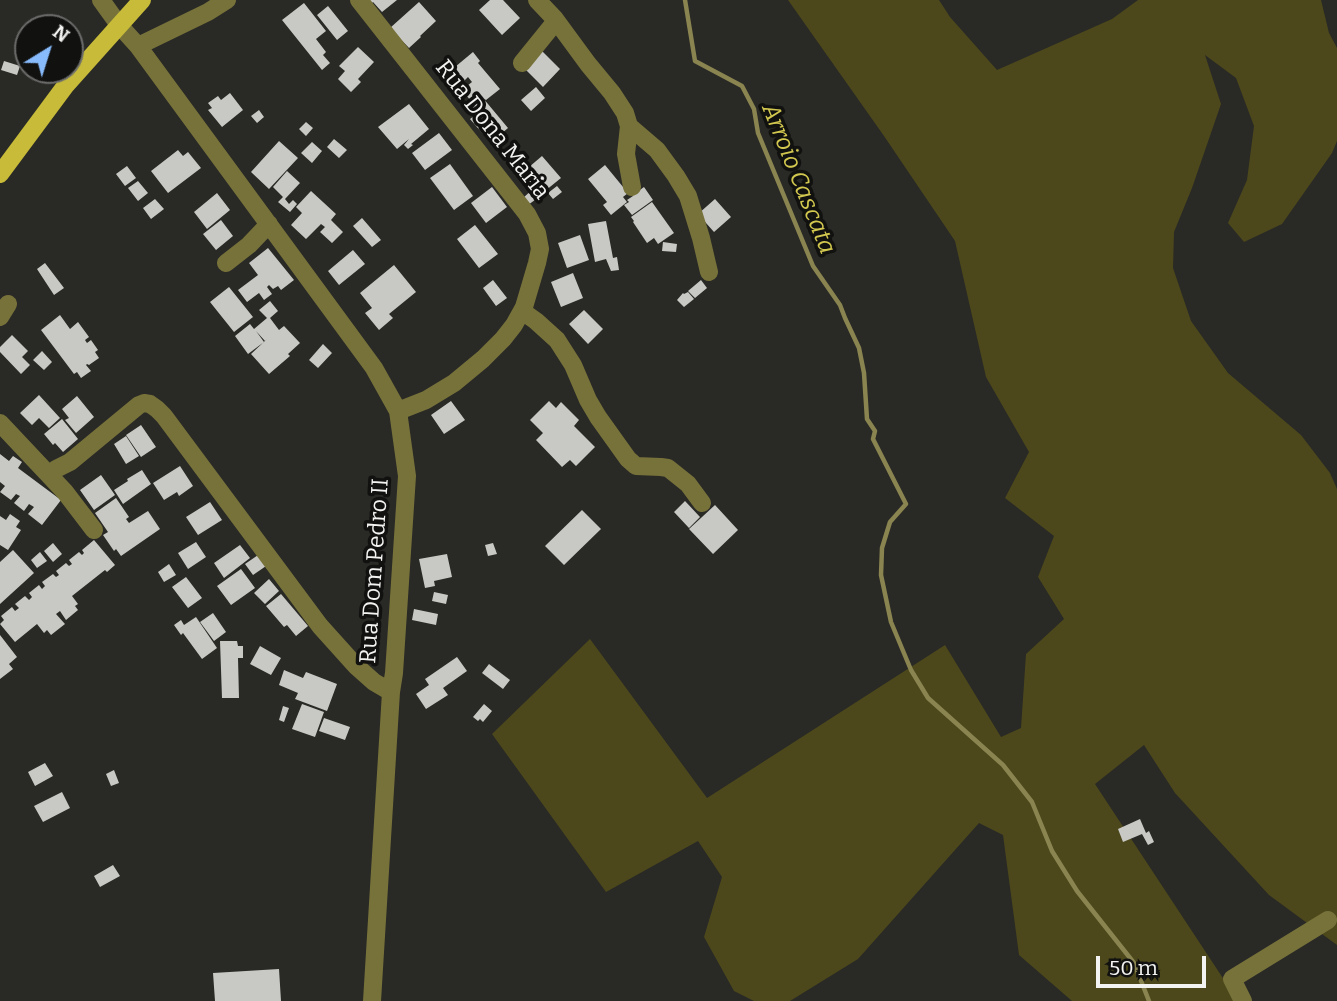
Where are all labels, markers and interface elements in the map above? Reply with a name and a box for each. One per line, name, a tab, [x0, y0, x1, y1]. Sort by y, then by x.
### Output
north arrow	[14, 14, 84, 84]
text: N	[48, 20, 74, 47]
street label: Rua Dona Maria	[429, 55, 555, 205]
water label: Arroio Cascata	[755, 100, 841, 258]
street label: Rua Dom Pedro II	[355, 478, 395, 664]
scale bar	[1099, 942, 1209, 986]
text: 50 m	[1109, 955, 1158, 981]

